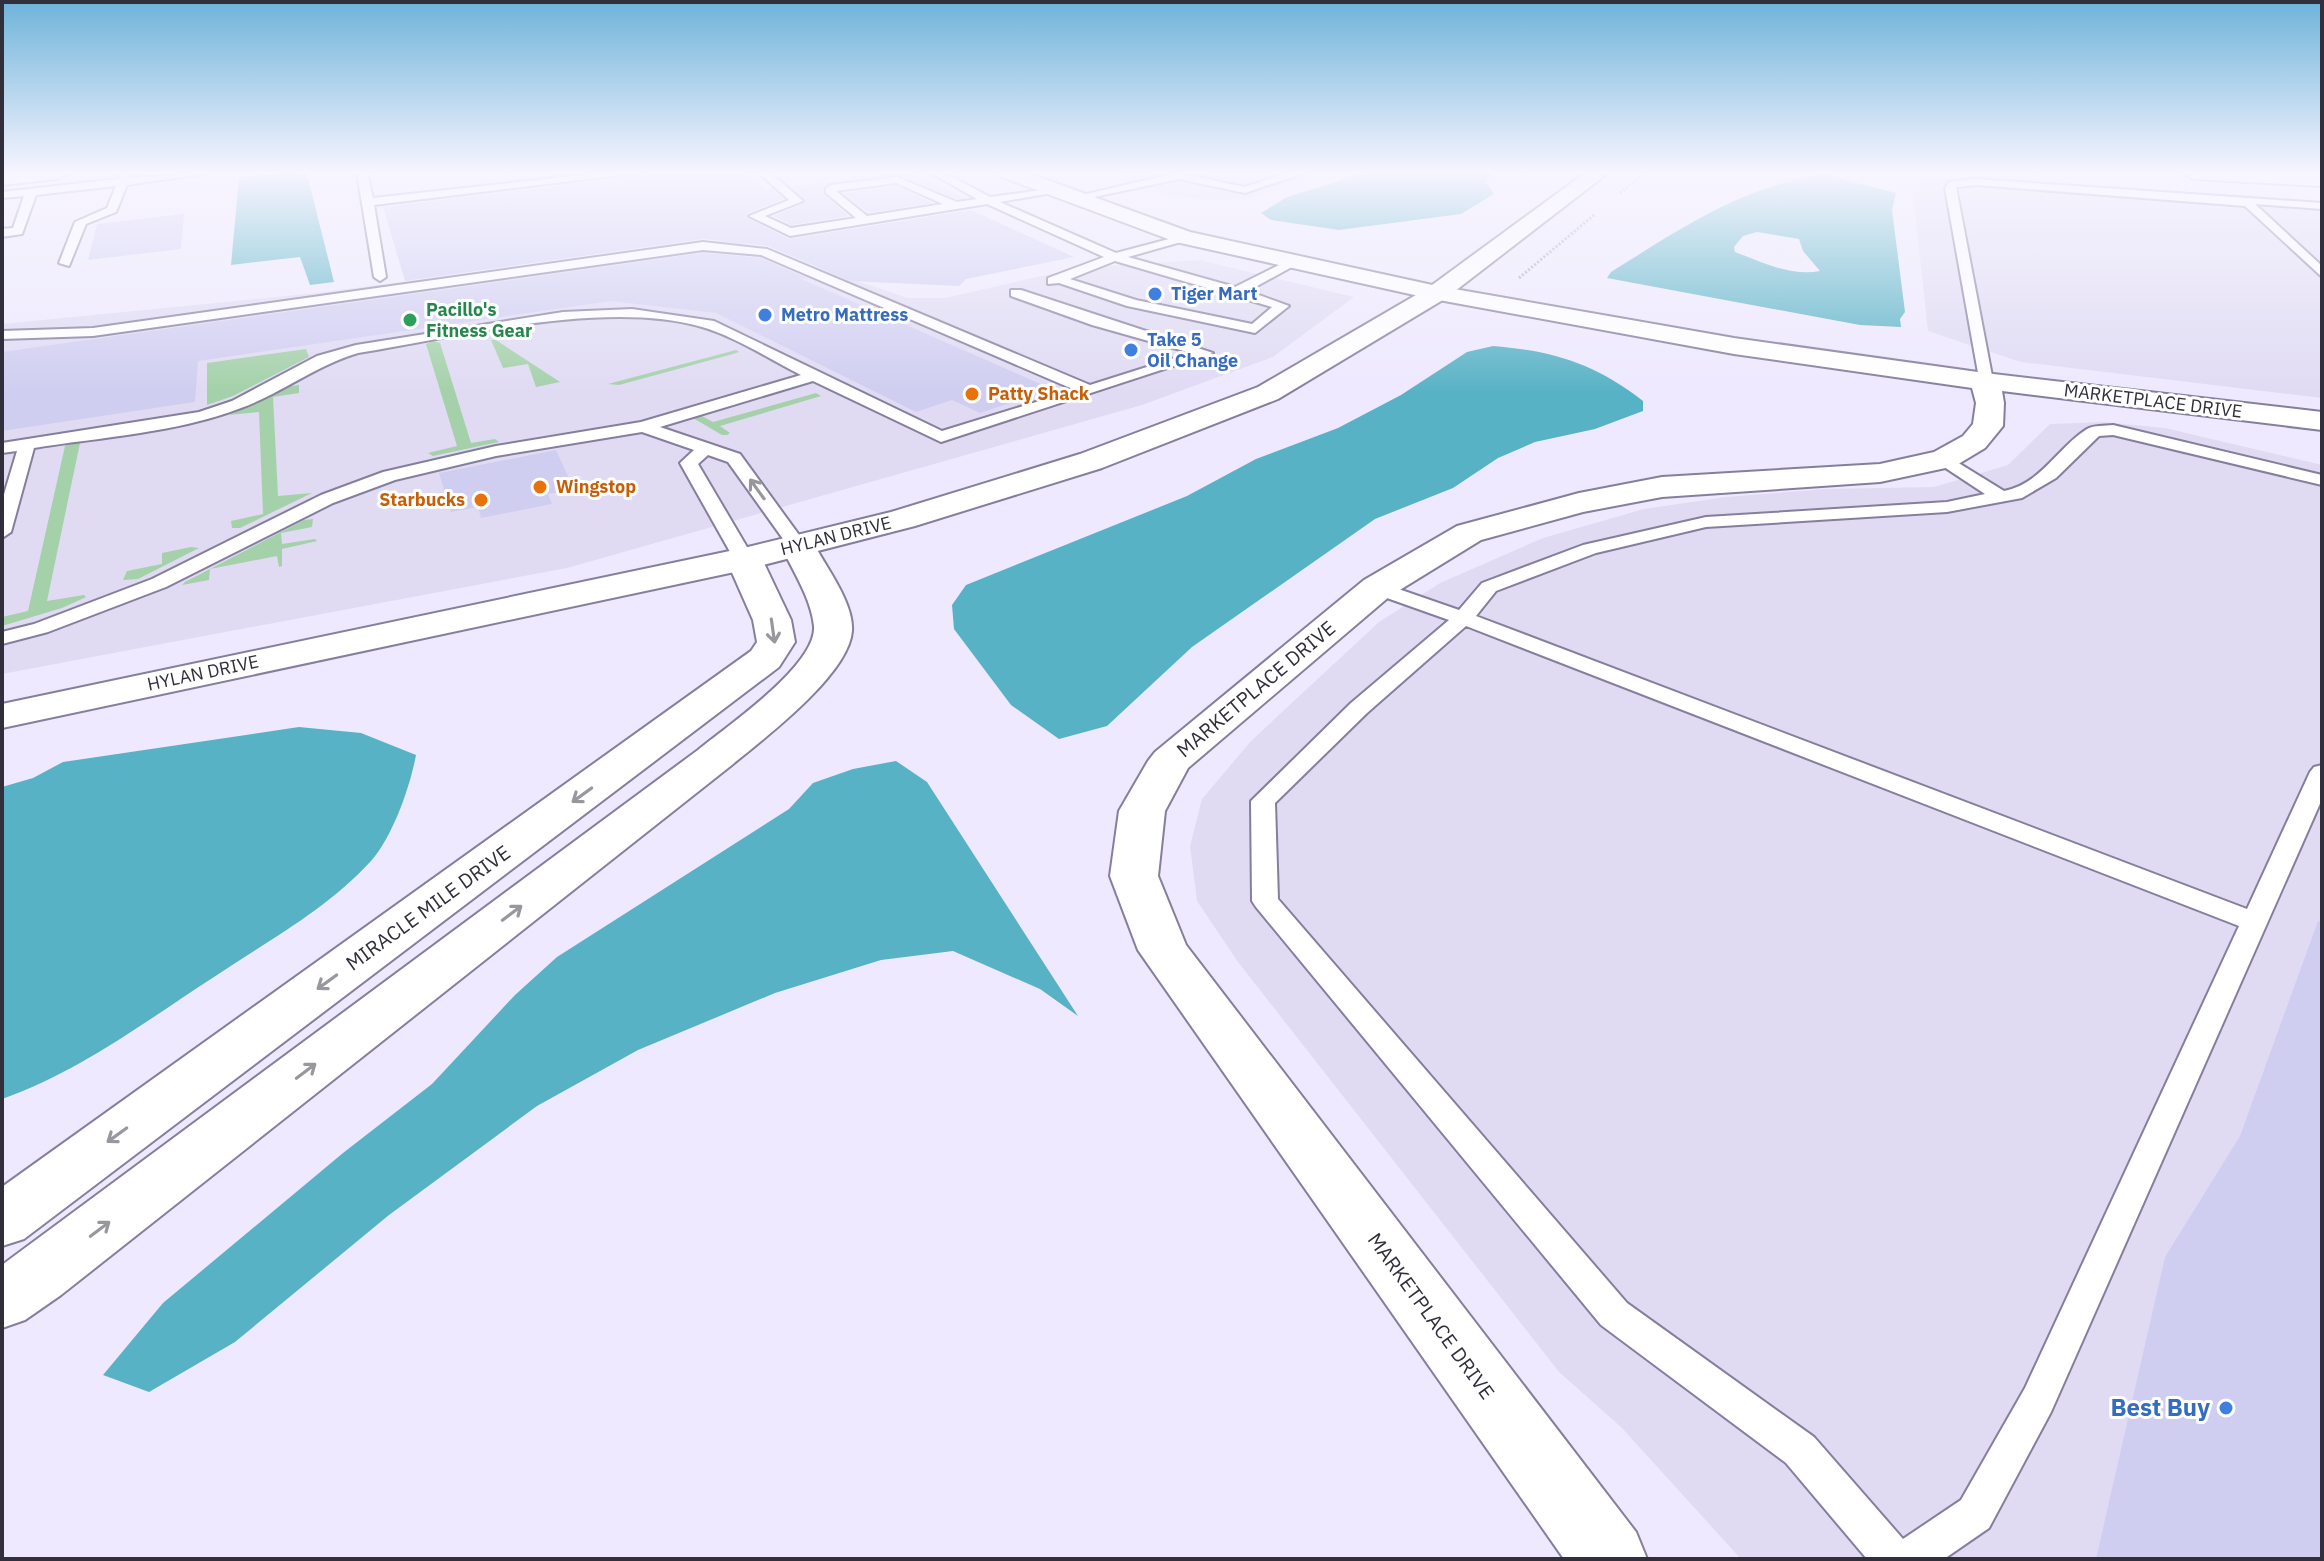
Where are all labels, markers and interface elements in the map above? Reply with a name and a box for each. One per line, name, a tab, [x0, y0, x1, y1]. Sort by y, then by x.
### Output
place label: Tiger Mart	[1171, 282, 1257, 305]
marker: Tiger Mart	[1146, 285, 1164, 303]
place label: Pacillo's Fitness Gear	[426, 298, 532, 342]
place label: Metro Mattress	[781, 303, 908, 326]
marker: Metro Mattress	[756, 306, 774, 324]
marker: Pacillo's Fitness Gear	[401, 311, 419, 329]
place label: Take 5 Oil Change	[1147, 328, 1238, 372]
marker: Take 5 Oil Change	[1122, 341, 1140, 359]
street label: MARKETPLACE DRIVE	[2063, 378, 2244, 423]
place label: Patty Shack	[988, 382, 1090, 405]
marker: Patty Shack	[963, 385, 981, 403]
place label: Wingstop	[556, 475, 636, 498]
marker: Wingstop	[531, 478, 549, 496]
one-way arrow	[748, 479, 765, 501]
place label: Starbucks	[379, 488, 465, 511]
marker: Starbucks	[472, 491, 490, 509]
street label: HYLAN DRIVE	[778, 511, 894, 560]
street label: MARKETPLACE DRIVE	[1171, 614, 1341, 763]
one-way arrow	[766, 617, 781, 643]
street label: HYLAN DRIVE	[145, 649, 261, 696]
one-way arrow	[572, 787, 593, 804]
street label: MIRACLE MILE DRIVE	[340, 839, 515, 976]
one-way arrow	[501, 904, 523, 921]
one-way arrow	[317, 973, 338, 990]
one-way arrow	[295, 1062, 316, 1079]
one-way arrow	[107, 1126, 128, 1143]
one-way arrow	[89, 1220, 110, 1237]
street label: MARKETPLACE DRIVE	[1362, 1227, 1501, 1404]
place label: Best Buy	[2111, 1391, 2210, 1423]
marker: Best Buy	[2217, 1399, 2235, 1417]

